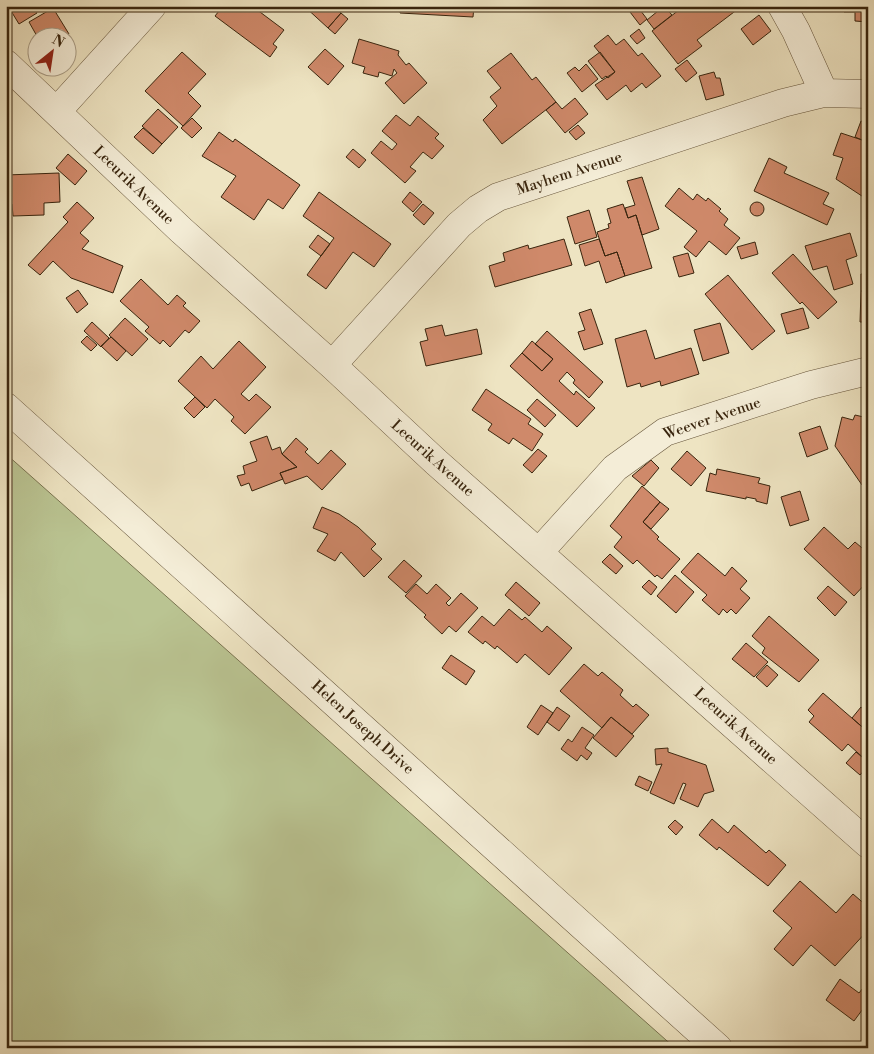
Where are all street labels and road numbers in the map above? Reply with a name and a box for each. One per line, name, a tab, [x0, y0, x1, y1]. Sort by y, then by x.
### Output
street label: Leeurik Avenue	[89, 142, 178, 229]
street label: Mayhem Avenue	[514, 147, 625, 200]
street label: Weever Avenue	[660, 393, 763, 444]
street label: Leeurik Avenue	[387, 416, 478, 501]
street label: Helen Joseph Drive	[307, 676, 418, 778]
street label: Leeurik Avenue	[690, 684, 781, 769]

